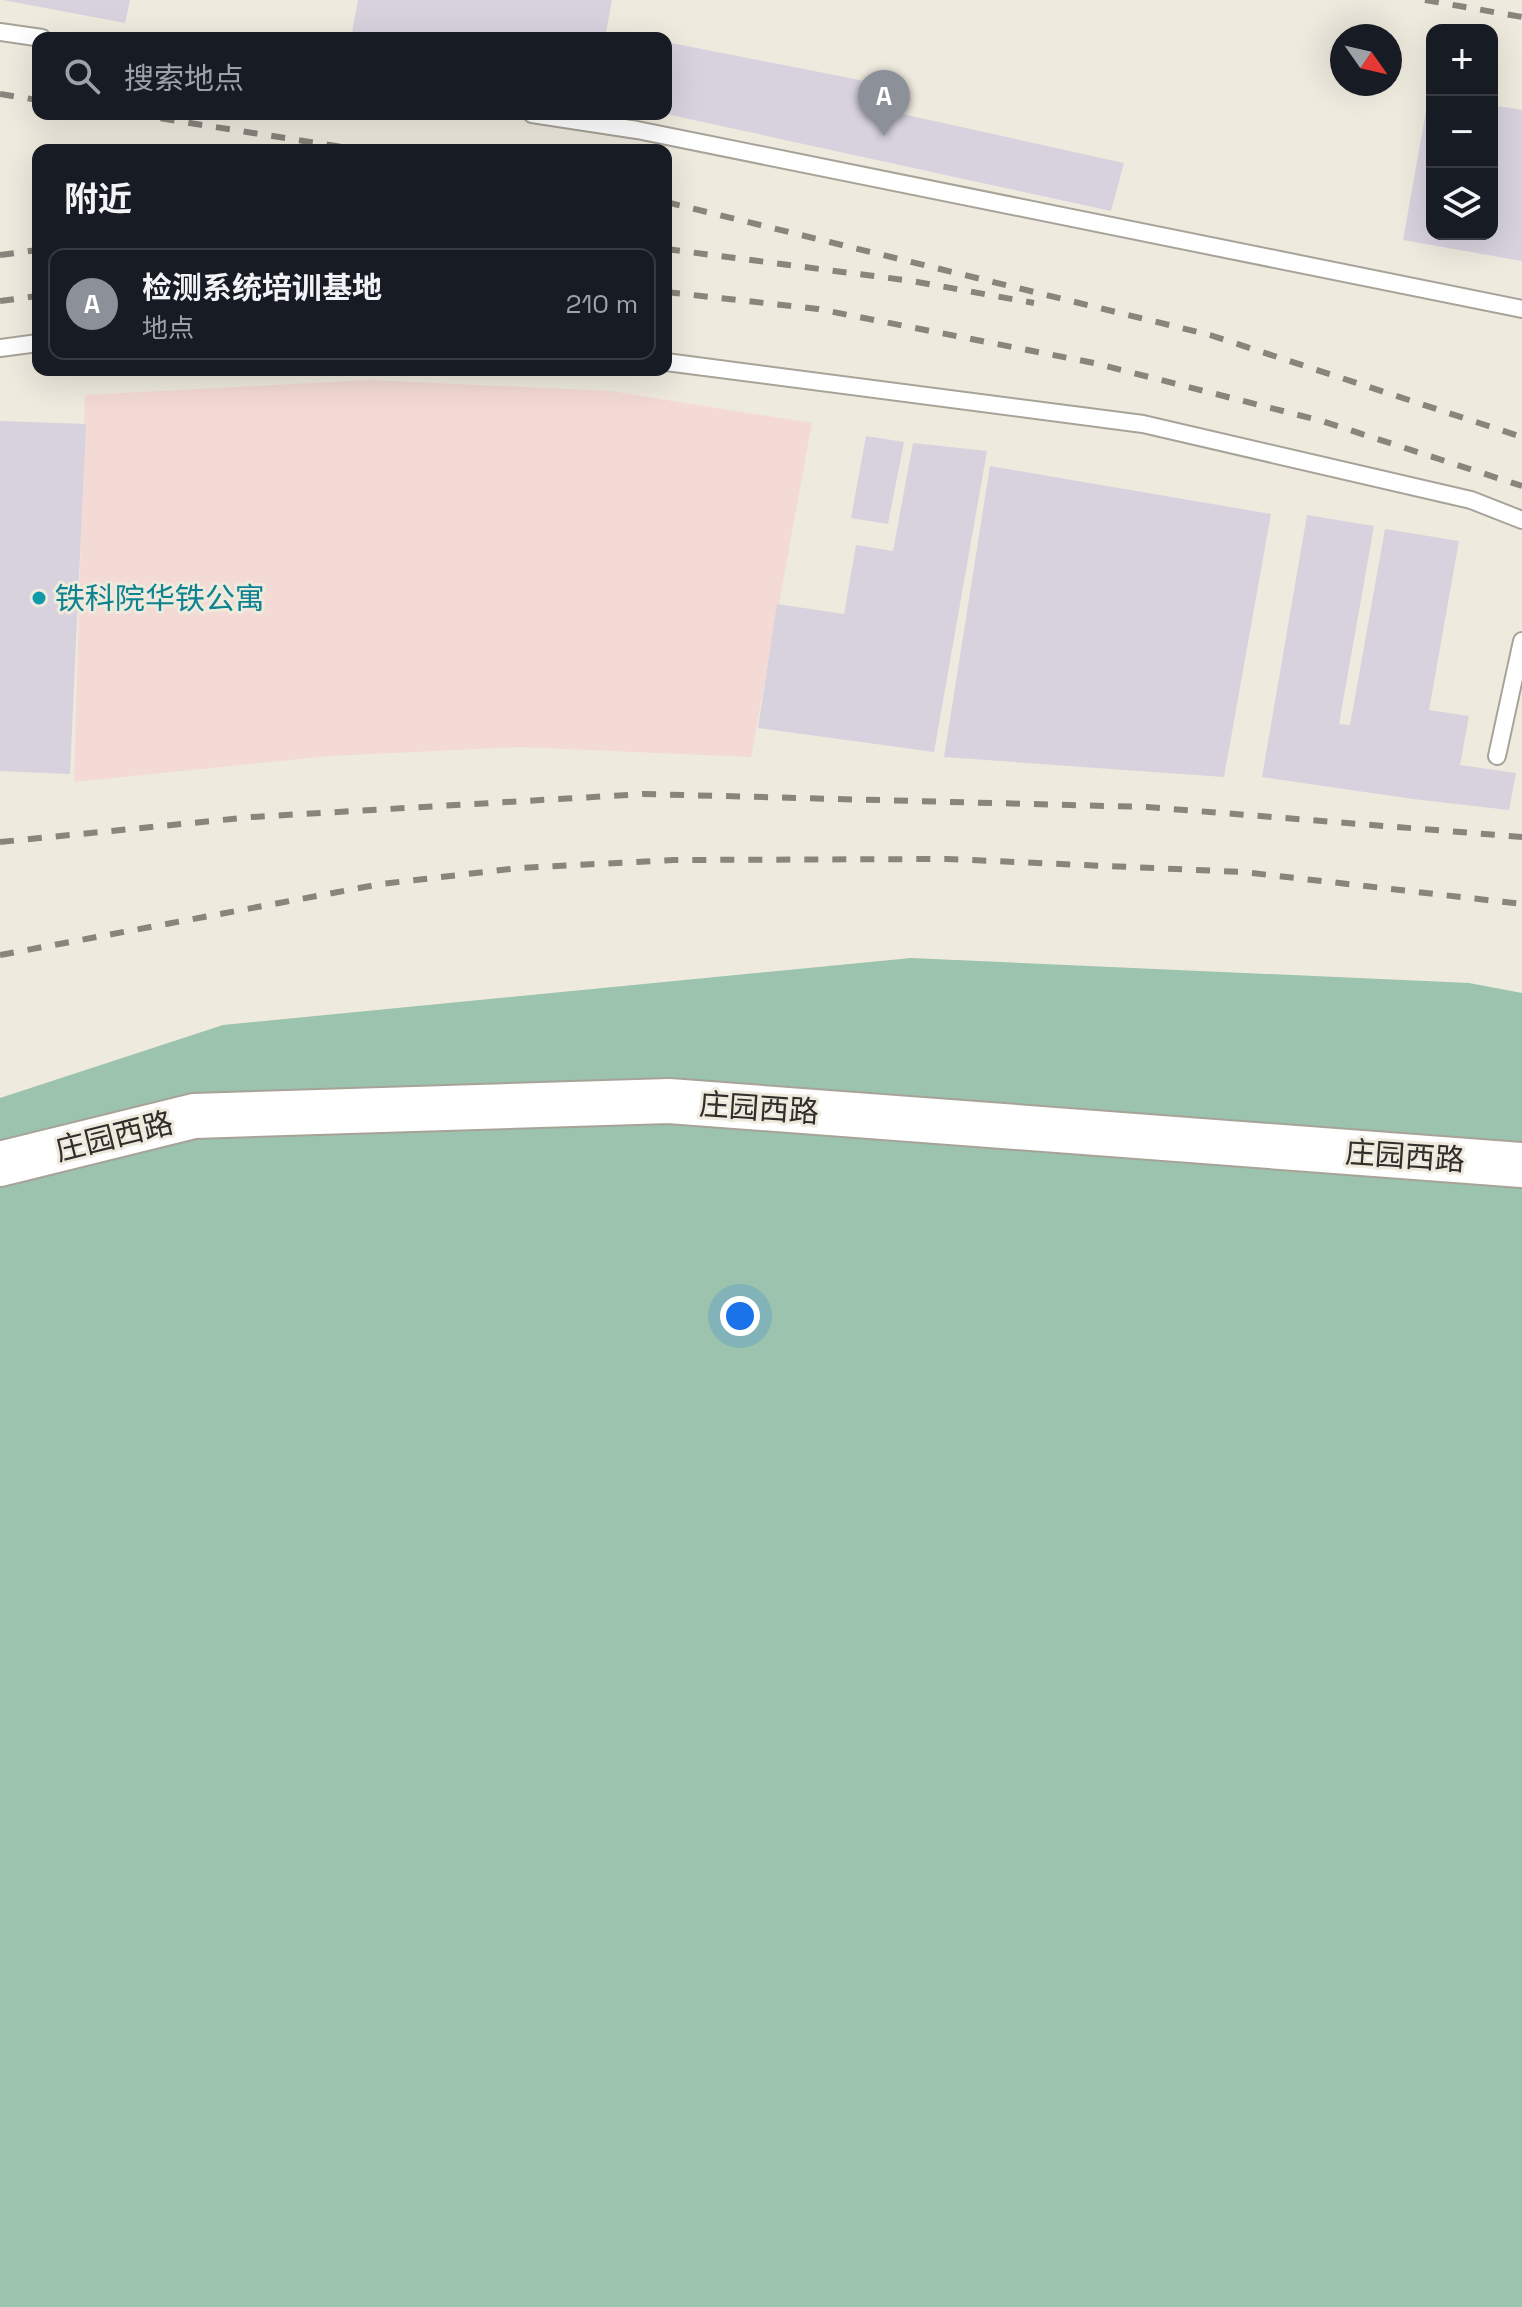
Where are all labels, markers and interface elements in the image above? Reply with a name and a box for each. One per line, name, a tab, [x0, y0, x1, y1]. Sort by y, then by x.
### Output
north arrow	[1330, 24, 1402, 96]
map controls	[1426, 24, 1498, 240]
button: +	[1426, 24, 1498, 96]
search box	[32, 32, 672, 120]
icon: search	[60, 54, 104, 98]
text: 搜索地点	[124, 59, 244, 98]
pin: A	[858, 70, 910, 136]
button: −	[1426, 96, 1498, 168]
button: layers	[1426, 168, 1498, 240]
text: 附近	[64, 178, 132, 221]
text: 检测系统培训基地	[142, 268, 382, 307]
text: A	[84, 287, 100, 321]
text: 210 m	[566, 287, 638, 321]
text: 地点	[142, 311, 194, 345]
place label: 铁科院华铁公寓	[55, 579, 265, 618]
marker: 铁科院华铁公寓	[30, 589, 48, 607]
street label: 庄园西路	[698, 1084, 820, 1132]
street label: 庄园西路	[51, 1103, 177, 1169]
street label: 庄园西路	[1344, 1132, 1466, 1180]
your location	[720, 1296, 760, 1336]

